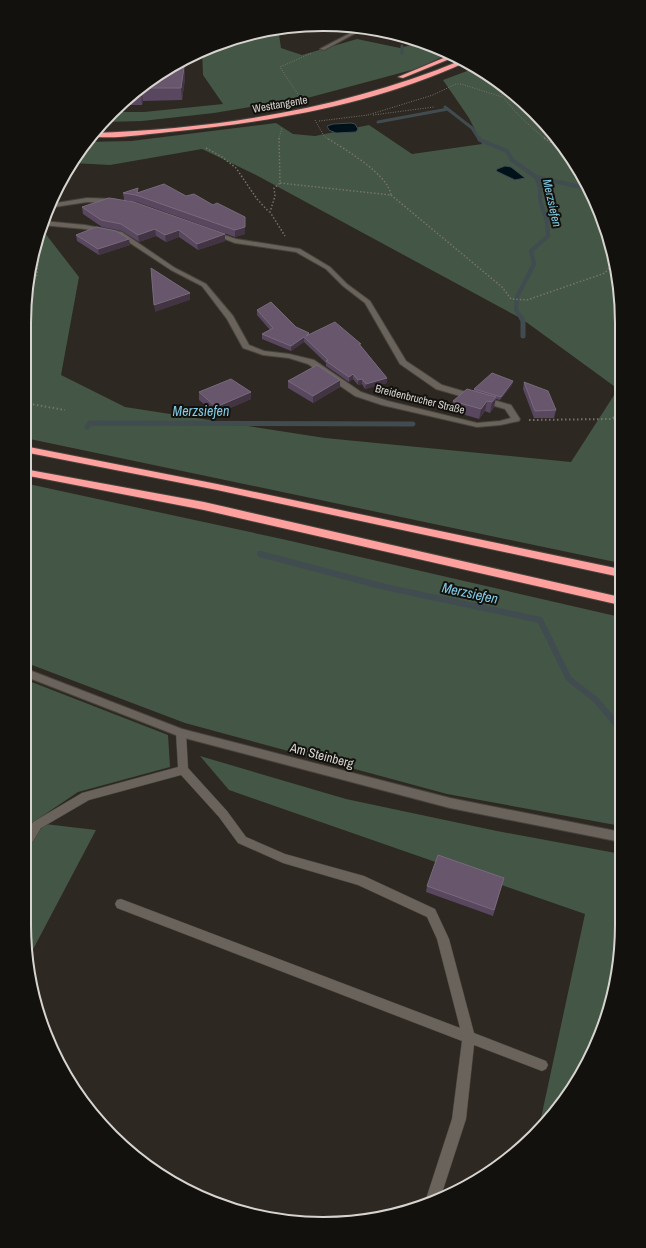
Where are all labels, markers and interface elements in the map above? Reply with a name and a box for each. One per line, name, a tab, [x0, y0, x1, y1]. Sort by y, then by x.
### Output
street label: Westtangente	[251, 92, 309, 116]
water label: Merzsiefen	[539, 177, 565, 229]
street label: Breidenbrucher Straße	[374, 381, 466, 417]
water label: Merzsiefen	[173, 402, 229, 420]
water label: Merzsiefen	[440, 578, 500, 608]
street label: Am Steinberg	[287, 739, 356, 772]

